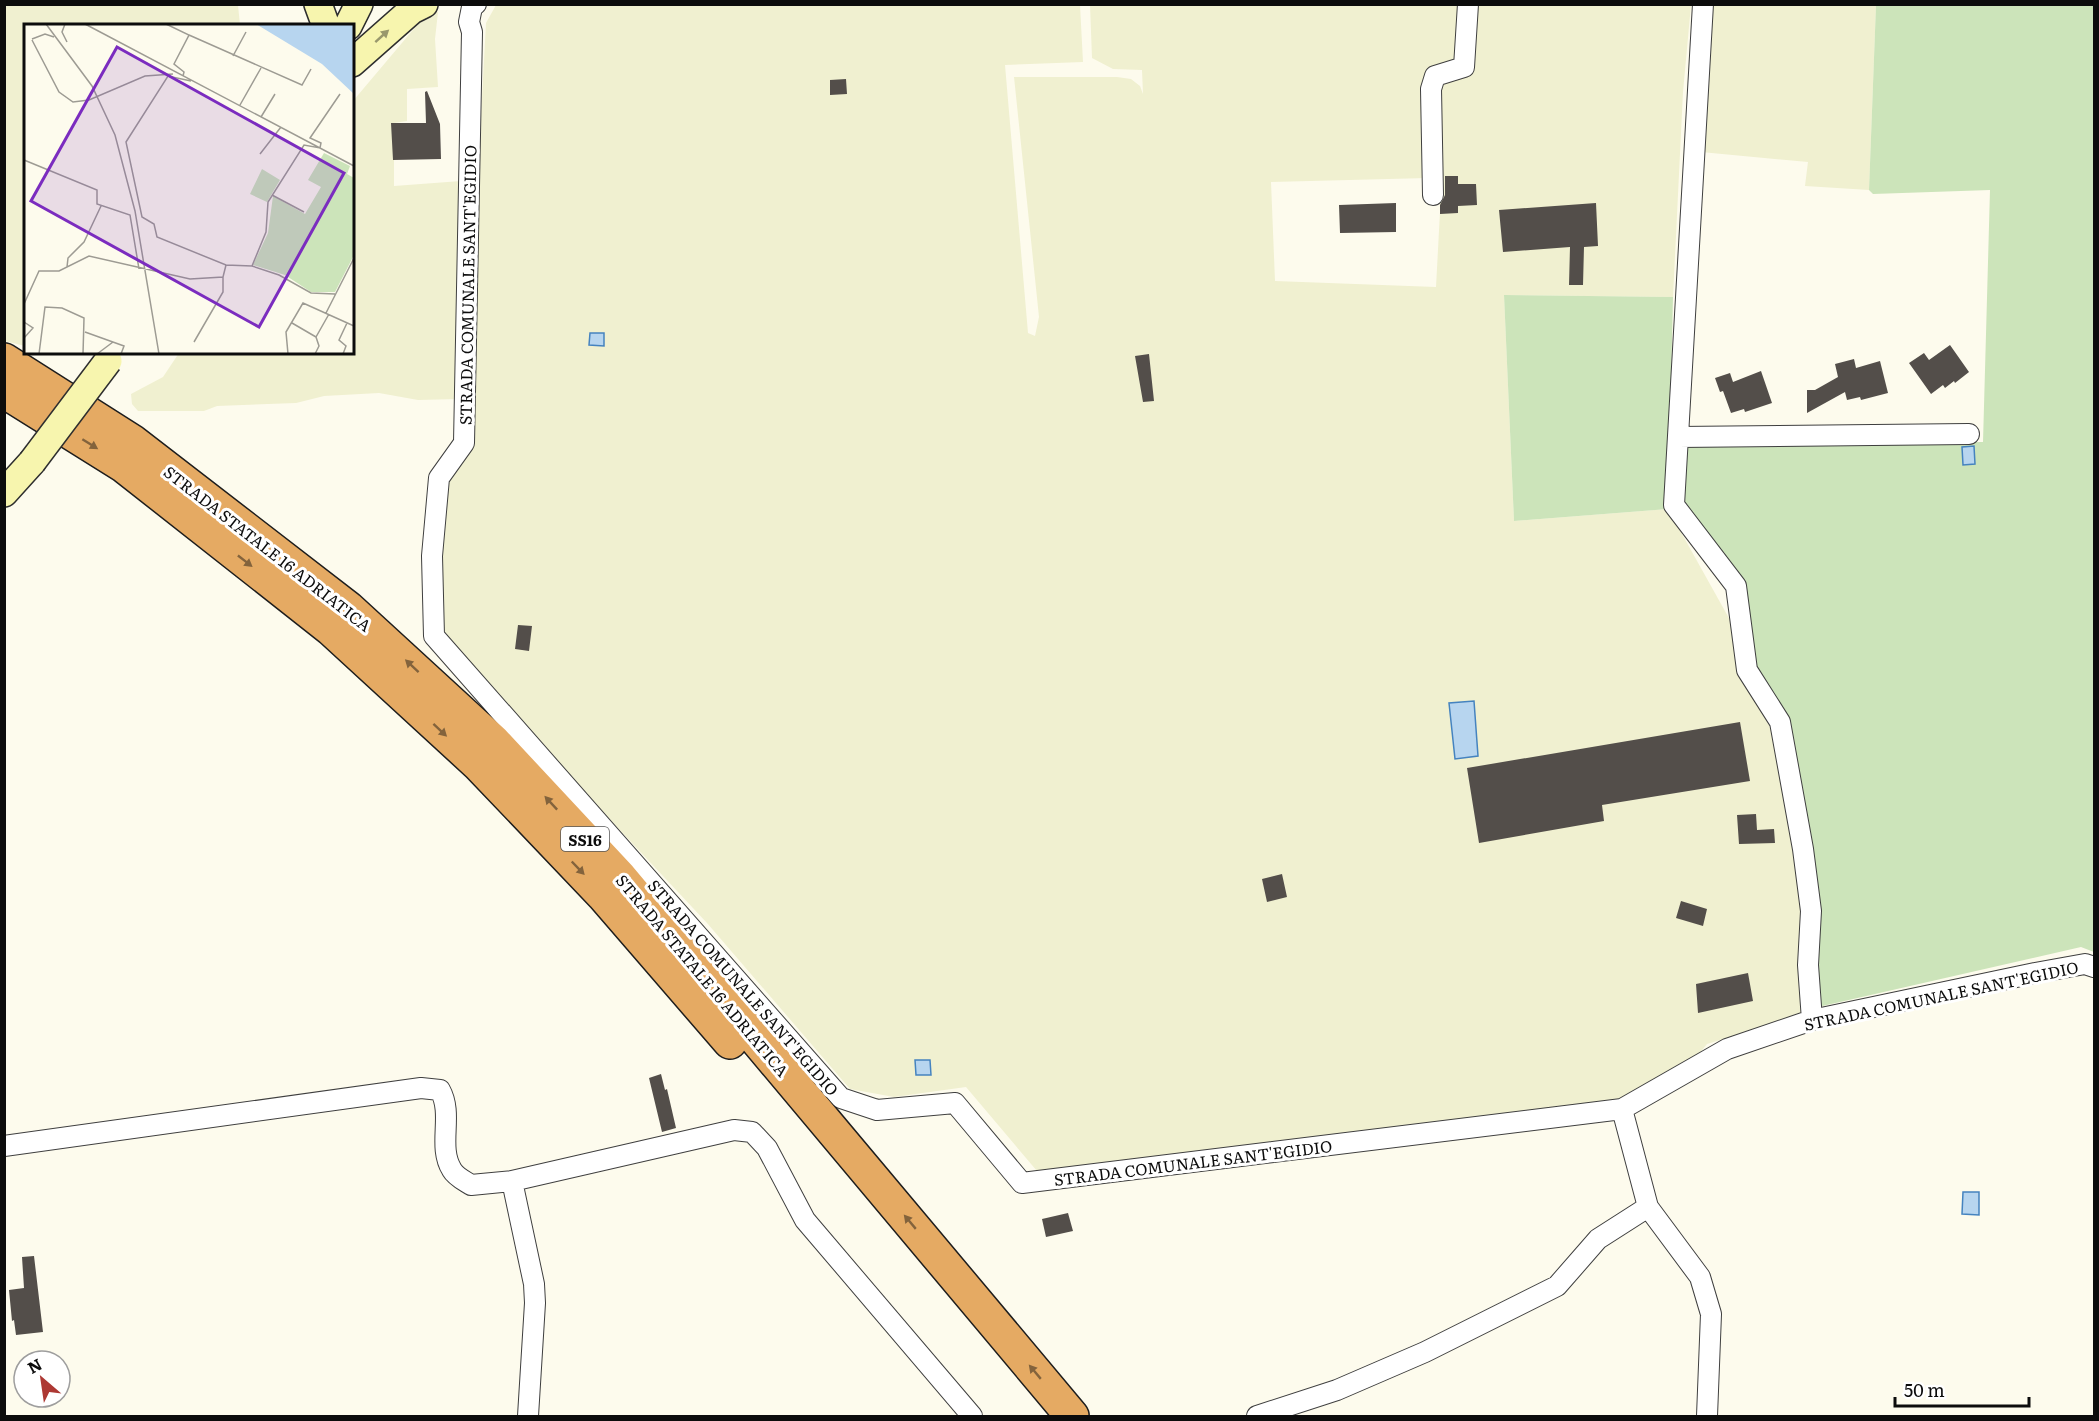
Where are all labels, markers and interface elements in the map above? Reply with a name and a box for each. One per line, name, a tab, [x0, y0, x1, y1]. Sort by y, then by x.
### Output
inset map	[24, 24, 354, 354]
one-way arrow	[374, 30, 390, 43]
street label: STRADA COMUNALE SANT'EGIDIO	[453, 145, 481, 425]
one-way arrow	[82, 439, 98, 450]
street label: STRADA STATALE 16 ADRIATICA	[159, 459, 377, 637]
one-way arrow	[238, 555, 253, 567]
one-way arrow	[405, 660, 420, 673]
one-way arrow	[433, 723, 448, 737]
one-way arrow	[544, 795, 558, 810]
road number: SS16	[561, 827, 609, 851]
one-way arrow	[570, 861, 584, 875]
street label: STRADA STATALE 16 ADRIATICA	[611, 869, 795, 1082]
street label: STRADA COMUNALE SANT'EGIDIO	[643, 873, 845, 1101]
street label: STRADA COMUNALE SANT'EGIDIO	[1802, 954, 2080, 1036]
street label: STRADA COMUNALE SANT'EGIDIO	[1053, 1133, 1333, 1191]
one-way arrow	[904, 1215, 917, 1230]
north arrow	[12, 1349, 72, 1409]
text: N	[23, 1351, 46, 1379]
one-way arrow	[1029, 1364, 1042, 1379]
scale bar	[1895, 1370, 2028, 1408]
text: 50 m	[1904, 1376, 1945, 1403]

